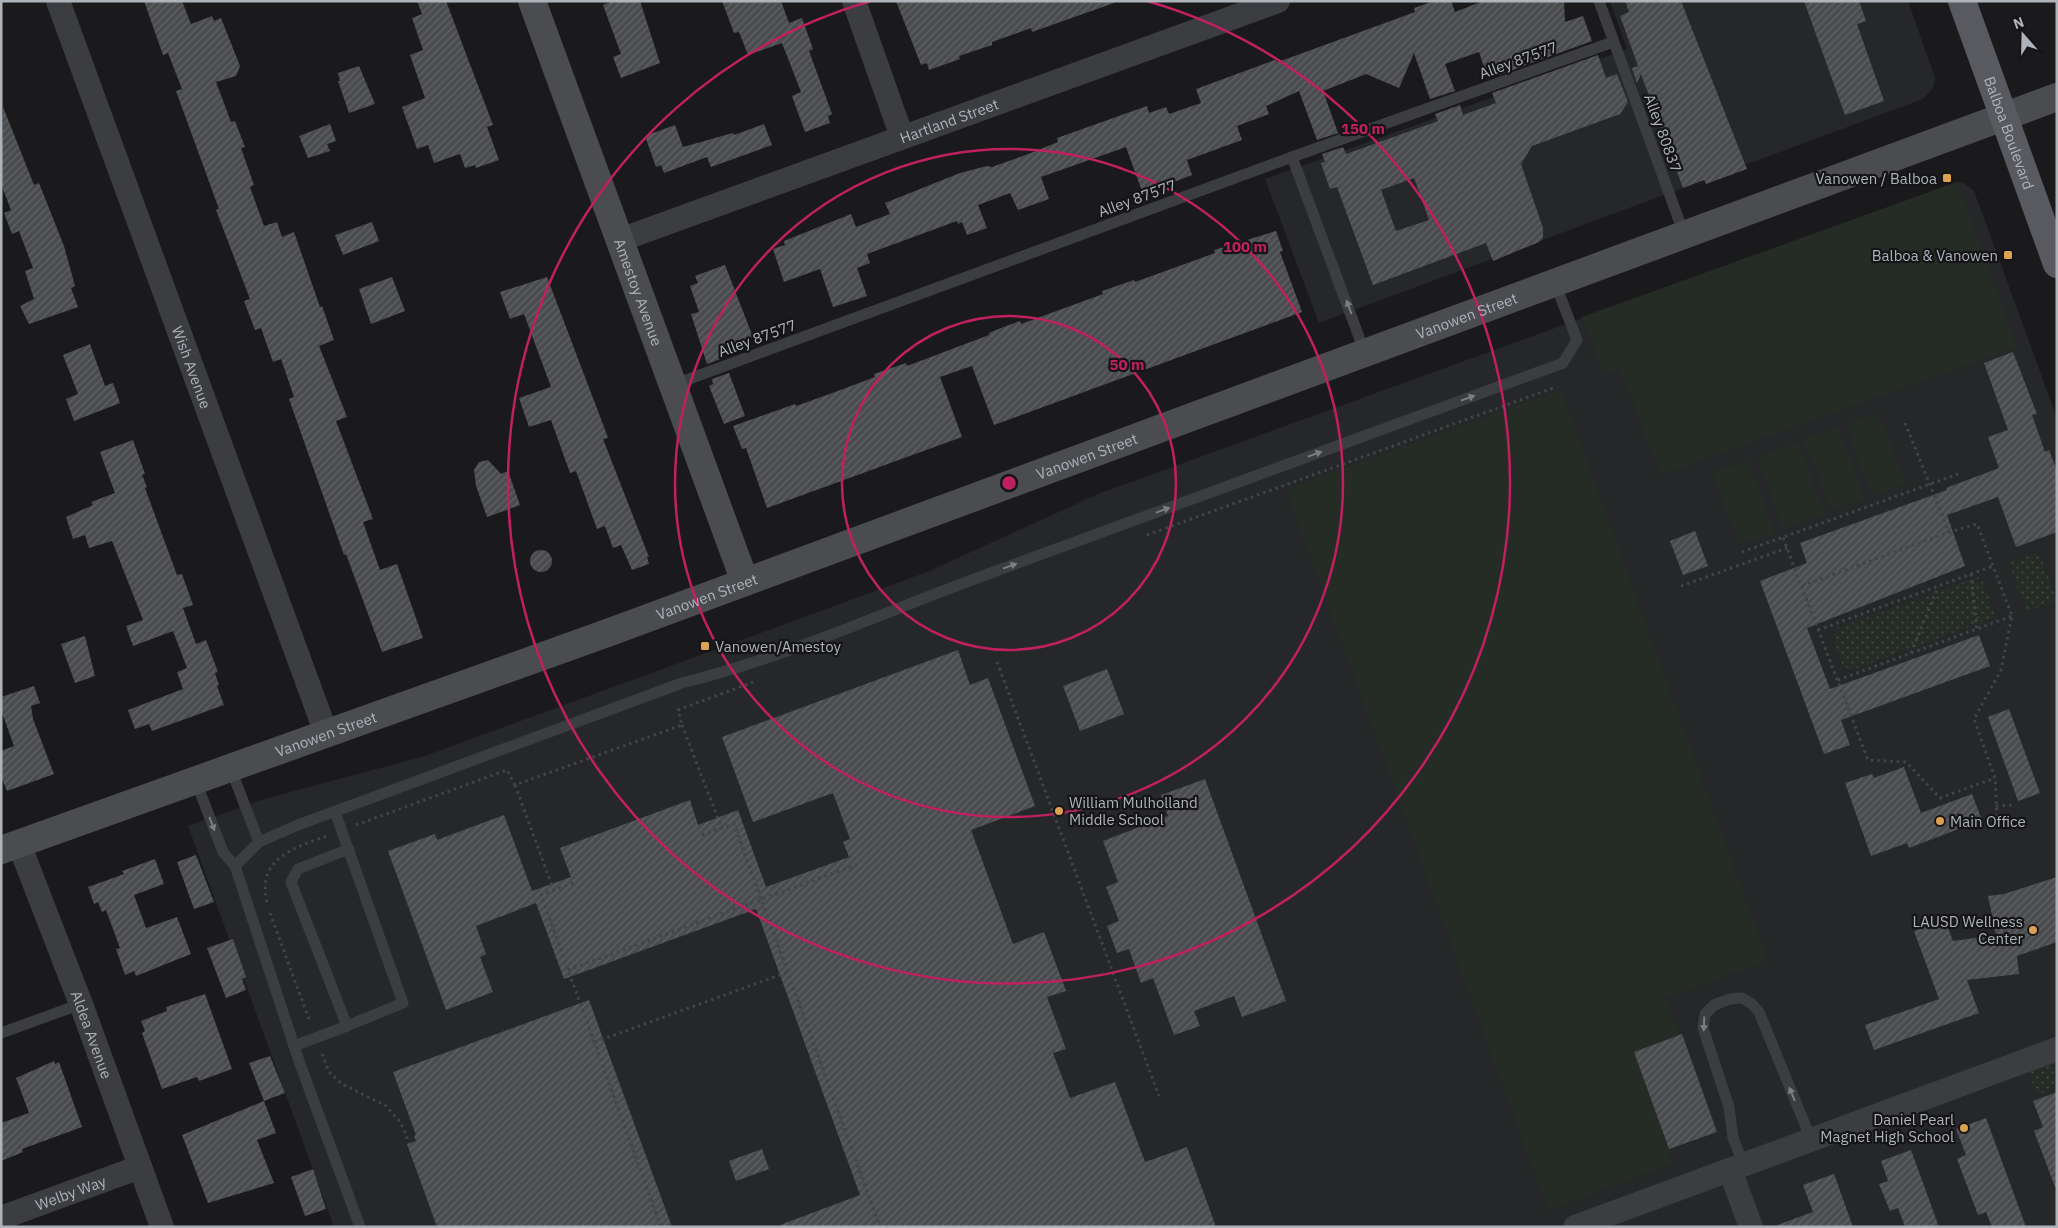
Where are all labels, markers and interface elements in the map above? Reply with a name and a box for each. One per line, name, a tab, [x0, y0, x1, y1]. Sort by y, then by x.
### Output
north arrow	[1998, 10, 2048, 60]
text: N	[2011, 13, 2026, 33]
street label: Alley 87577	[1476, 37, 1560, 83]
street label: Balboa Boulevard	[1980, 74, 2039, 192]
street label: Alley 80837	[1640, 91, 1686, 175]
street label: Hartland Street	[897, 94, 1001, 147]
text: 150 m	[1341, 119, 1385, 138]
place label: Vanowen / Balboa	[1815, 169, 1937, 188]
marker: Vanowen / Balboa	[1941, 172, 1953, 184]
street label: Alley 87577	[1095, 175, 1179, 221]
street label: Amestoy Avenue	[610, 236, 667, 348]
text: 100 m	[1223, 237, 1267, 256]
place label: Balboa & Vanowen	[1872, 246, 1998, 265]
marker: Balboa & Vanowen	[2002, 249, 2014, 261]
street label: Vanowen Street	[1413, 288, 1520, 343]
one-way arrow	[1345, 299, 1352, 314]
street label: Alley 87577	[715, 315, 799, 361]
street label: Wish Avenue	[168, 323, 216, 411]
text: 50 m	[1110, 355, 1144, 374]
one-way arrow	[1461, 394, 1476, 402]
street label: Vanowen Street	[1033, 428, 1140, 483]
one-way arrow	[1308, 450, 1323, 458]
centre of rings	[1000, 474, 1018, 492]
one-way arrow	[1155, 506, 1170, 513]
one-way arrow	[1003, 562, 1018, 570]
street label: Vanowen Street	[654, 569, 760, 624]
place label: Vanowen/Amestoy	[715, 637, 841, 656]
marker: Vanowen/Amestoy	[699, 640, 711, 652]
street label: Vanowen Street	[272, 707, 379, 761]
place label: William Mulholland Middle School	[1069, 793, 1198, 829]
marker: William Mulholland Middle School	[1053, 805, 1065, 817]
place label: Main Office	[1950, 812, 2026, 831]
marker: Main Office	[1934, 815, 1946, 827]
one-way arrow	[208, 817, 216, 832]
place label: LAUSD Wellness Center	[1913, 912, 2023, 948]
marker: LAUSD Wellness Center	[2027, 924, 2039, 936]
street label: Aldea Avenue	[67, 988, 117, 1081]
one-way arrow	[1700, 1017, 1708, 1033]
one-way arrow	[1787, 1087, 1795, 1101]
place label: Daniel Pearl Magnet High School	[1820, 1110, 1954, 1146]
marker: Daniel Pearl Magnet High School	[1958, 1122, 1970, 1134]
street label: Welby Way	[33, 1171, 109, 1214]

